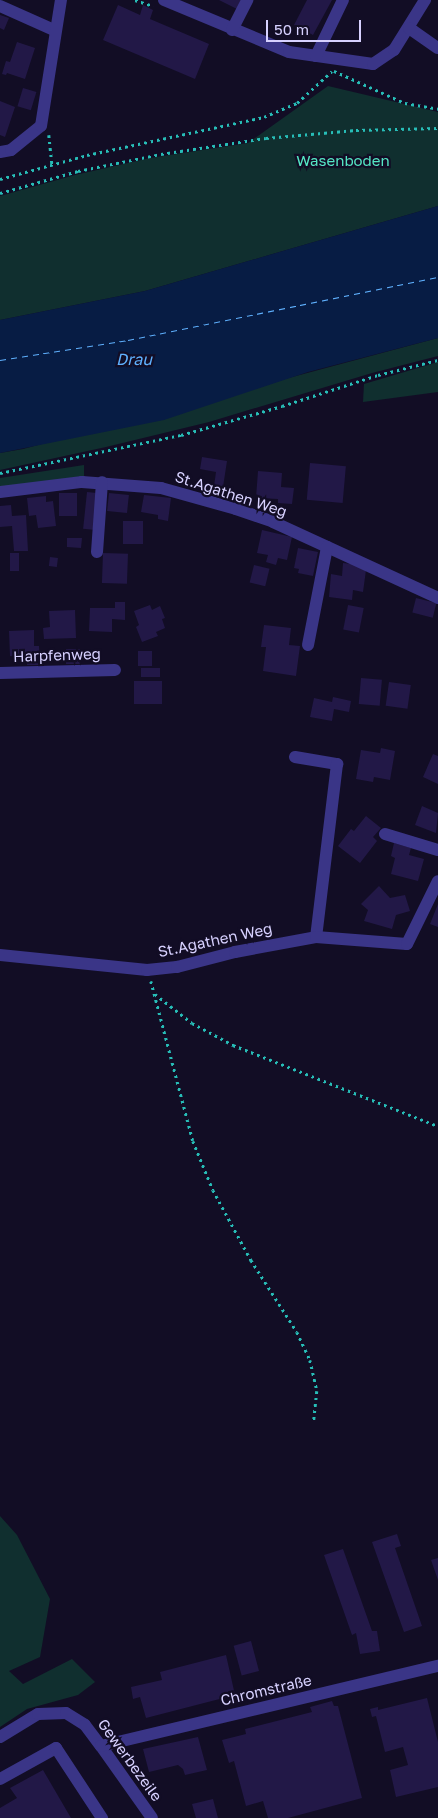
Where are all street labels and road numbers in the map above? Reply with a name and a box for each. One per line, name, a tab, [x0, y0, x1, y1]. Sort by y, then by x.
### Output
street label: St.Agathen Weg	[173, 467, 289, 521]
street label: Harpfenweg	[13, 644, 101, 666]
street label: St.Agathen Weg	[156, 919, 274, 961]
street label: Chromstraße	[219, 1671, 313, 1709]
street label: Gewerbezeile	[94, 1715, 166, 1805]

